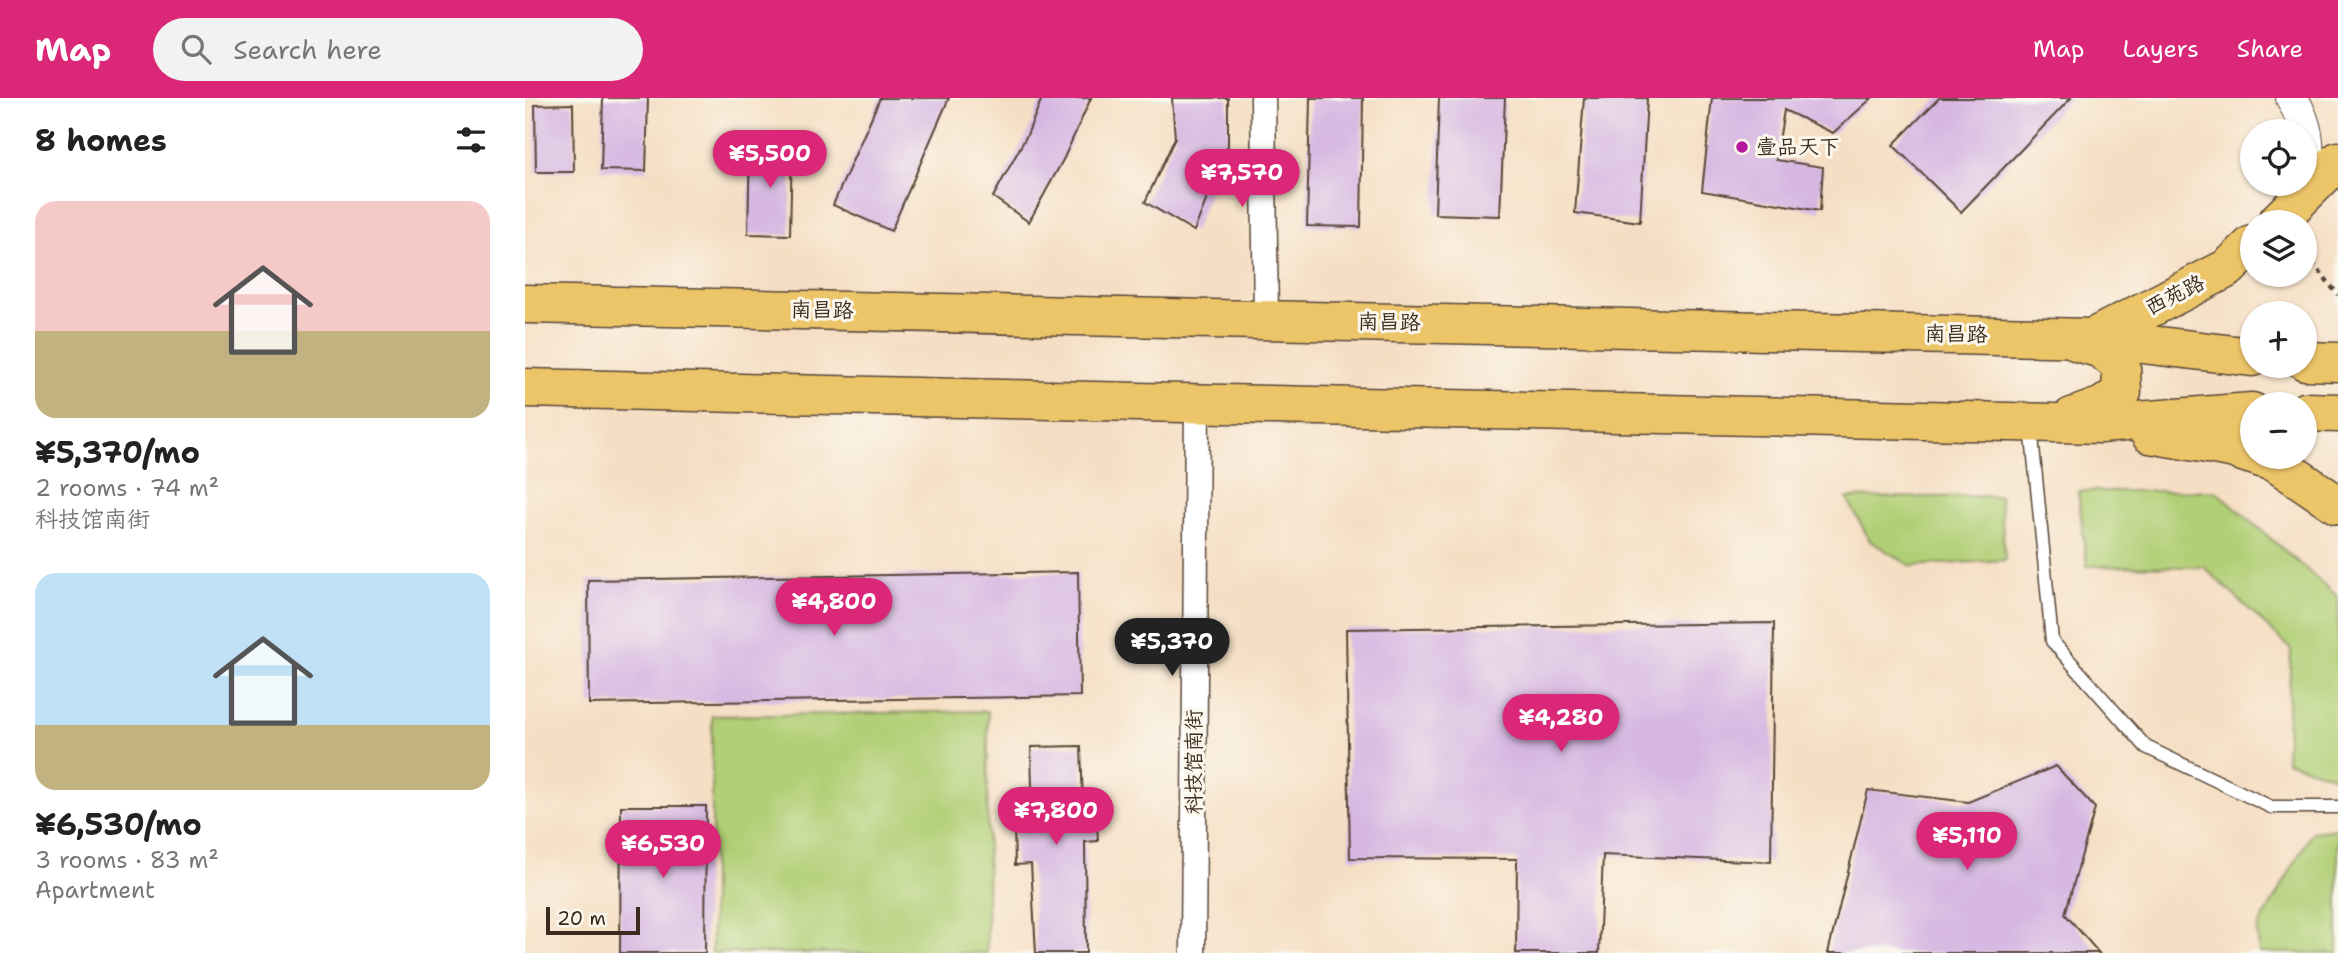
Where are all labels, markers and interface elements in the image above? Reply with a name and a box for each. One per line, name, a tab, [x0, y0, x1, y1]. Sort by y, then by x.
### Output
search box	[153, 18, 643, 81]
text: Map	[35, 27, 111, 72]
icon: search	[177, 30, 215, 68]
text: Search here	[233, 32, 382, 67]
text: Map	[2033, 33, 2084, 65]
text: Layers	[2122, 33, 2199, 65]
text: Share	[2237, 33, 2303, 65]
map controls	[2240, 119, 2317, 469]
button: locate	[2240, 119, 2317, 196]
text: 8 homes	[35, 120, 167, 161]
icon: filters	[452, 121, 490, 159]
pin: ¥5,500	[713, 130, 827, 190]
place label: 壹品天下	[1756, 133, 1840, 161]
text: ¥5,500	[729, 138, 811, 168]
marker: 壹品天下	[1734, 139, 1750, 155]
pin: ¥7,570	[1185, 150, 1299, 209]
text: ¥7,570	[1201, 157, 1283, 187]
button: layers	[2240, 210, 2317, 287]
icon: home	[200, 247, 326, 373]
street label: 西苑路	[2141, 268, 2209, 322]
street label: 南昌路	[790, 295, 854, 325]
button: +	[2240, 301, 2317, 378]
street label: 南昌路	[1357, 307, 1421, 337]
street label: 南昌路	[1924, 319, 1988, 349]
button: −	[2240, 392, 2317, 469]
text: ¥5,370/mo	[35, 432, 200, 473]
text: 2 rooms · 74 m²	[35, 473, 219, 503]
text: 科技馆南街	[35, 504, 150, 534]
pin: ¥4,800	[777, 578, 891, 638]
text: ¥4,800	[791, 586, 877, 616]
icon: home	[200, 618, 326, 744]
pin: ¥5,370	[1115, 618, 1229, 678]
text: ¥5,370	[1131, 626, 1213, 656]
pin: ¥4,280	[1504, 694, 1618, 754]
text: ¥4,280	[1518, 702, 1604, 732]
street label: 科技馆南街	[1180, 710, 1208, 815]
pin: ¥7,800	[999, 788, 1113, 847]
text: ¥7,800	[1014, 795, 1098, 825]
text: ¥6,530/mo	[35, 804, 202, 845]
pin: ¥5,110	[1910, 812, 2024, 872]
pin: ¥6,530	[606, 820, 720, 880]
text: ¥5,110	[1932, 820, 2002, 850]
text: ¥6,530	[621, 828, 705, 858]
text: 3 rooms · 83 m²	[35, 845, 219, 875]
text: Apartment	[35, 875, 155, 905]
scale bar	[546, 904, 641, 936]
text: 20 m	[557, 906, 606, 931]

